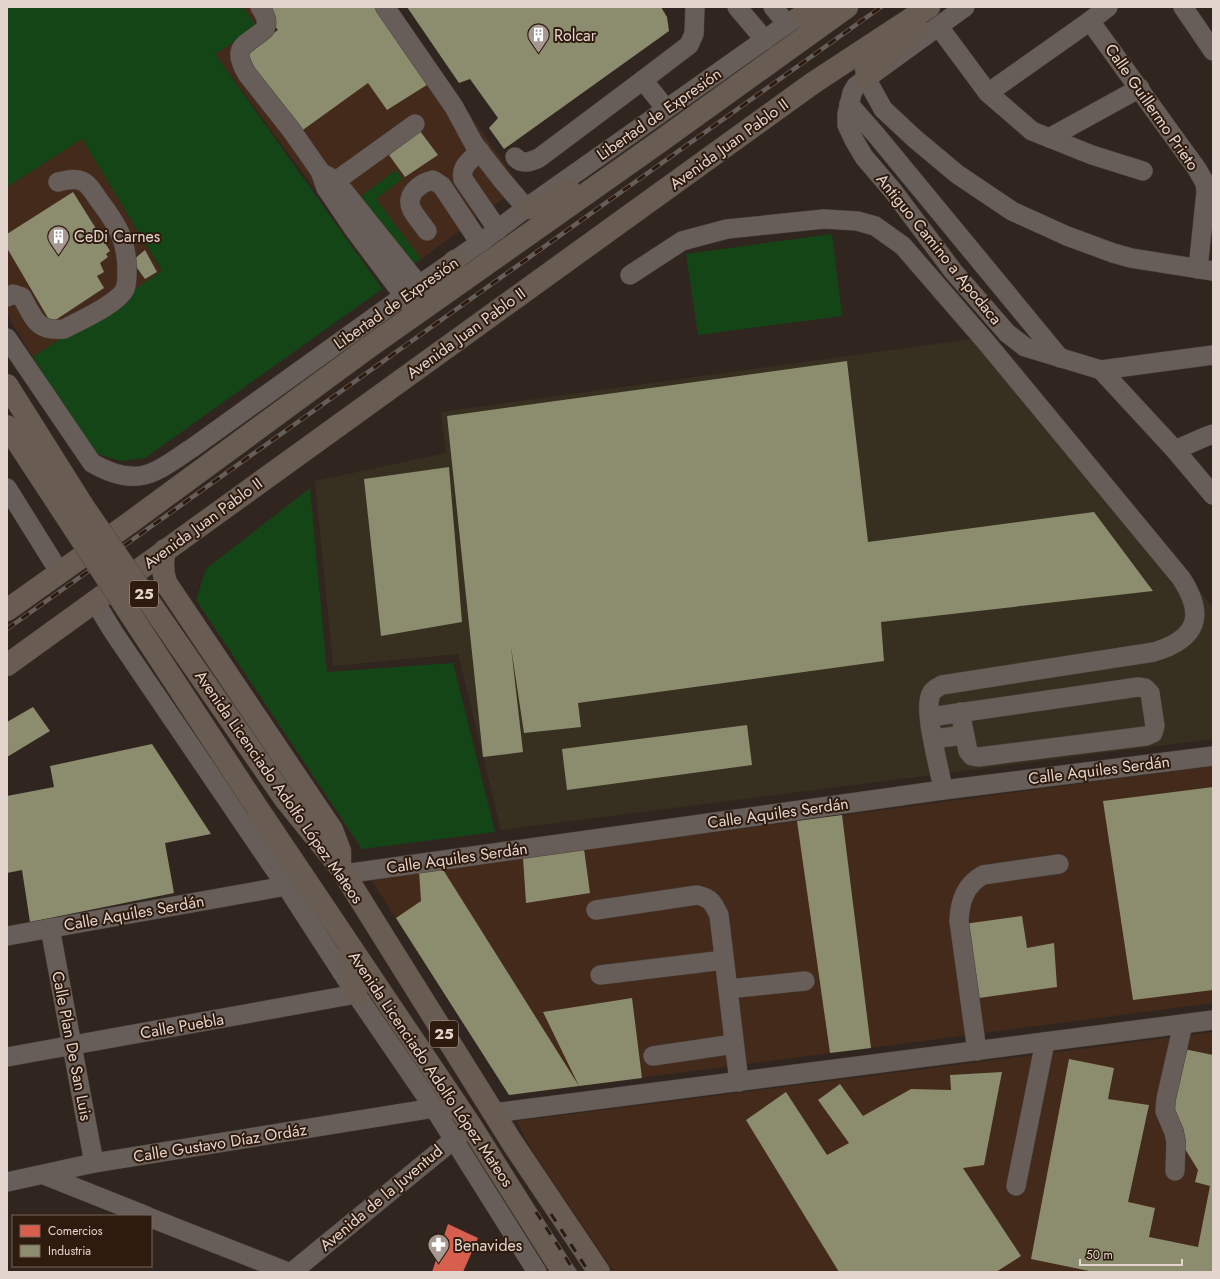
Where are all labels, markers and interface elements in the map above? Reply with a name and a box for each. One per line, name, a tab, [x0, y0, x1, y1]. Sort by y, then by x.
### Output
building icon: Rolcar	[525, 22, 551, 55]
place label: Rolcar	[554, 24, 597, 47]
street label: Calle Guillermo Prieto	[1100, 39, 1205, 175]
street label: Libertad de Expresión	[592, 62, 726, 166]
street label: Avenida Juan Pablo II	[665, 93, 793, 195]
street label: Antiguo Camino a Apodaca	[871, 169, 1007, 329]
building icon: CeDi Carnes	[46, 223, 72, 256]
place label: CeDi Carnes	[74, 225, 160, 248]
street label: Libertad de Expresión	[329, 251, 463, 355]
street label: Avenida Juan Pablo II	[402, 282, 530, 384]
street label: Avenida Juan Pablo II	[139, 472, 267, 574]
road number: 25	[130, 581, 158, 607]
street label: Avenida Licenciado Adolfo López Mateos	[189, 666, 369, 908]
street label: Calle Aquiles Serdán	[1027, 750, 1171, 790]
street label: Calle Aquiles Serdán	[706, 792, 850, 834]
street label: Calle Aquiles Serdán	[385, 837, 529, 879]
street label: Calle Aquiles Serdán	[62, 889, 206, 937]
street label: Avenida Licenciado Adolfo López Mateos	[343, 946, 519, 1192]
street label: Calle Plan De San Luis	[46, 969, 98, 1123]
street label: Calle Puebla	[138, 1007, 226, 1045]
road number: 25	[430, 1021, 458, 1047]
street label: Calle Gustavo Díaz Ordáz	[132, 1118, 309, 1168]
street label: Avenida de la Juventud	[314, 1140, 448, 1256]
legend	[12, 1215, 152, 1267]
text: Comercios	[48, 1222, 103, 1240]
pharmacy icon: Benavides	[425, 1232, 451, 1265]
place label: Benavides	[454, 1234, 522, 1257]
scale bar	[1080, 1241, 1182, 1267]
text: Industria	[48, 1242, 91, 1260]
text: 50 m	[1086, 1246, 1113, 1264]

